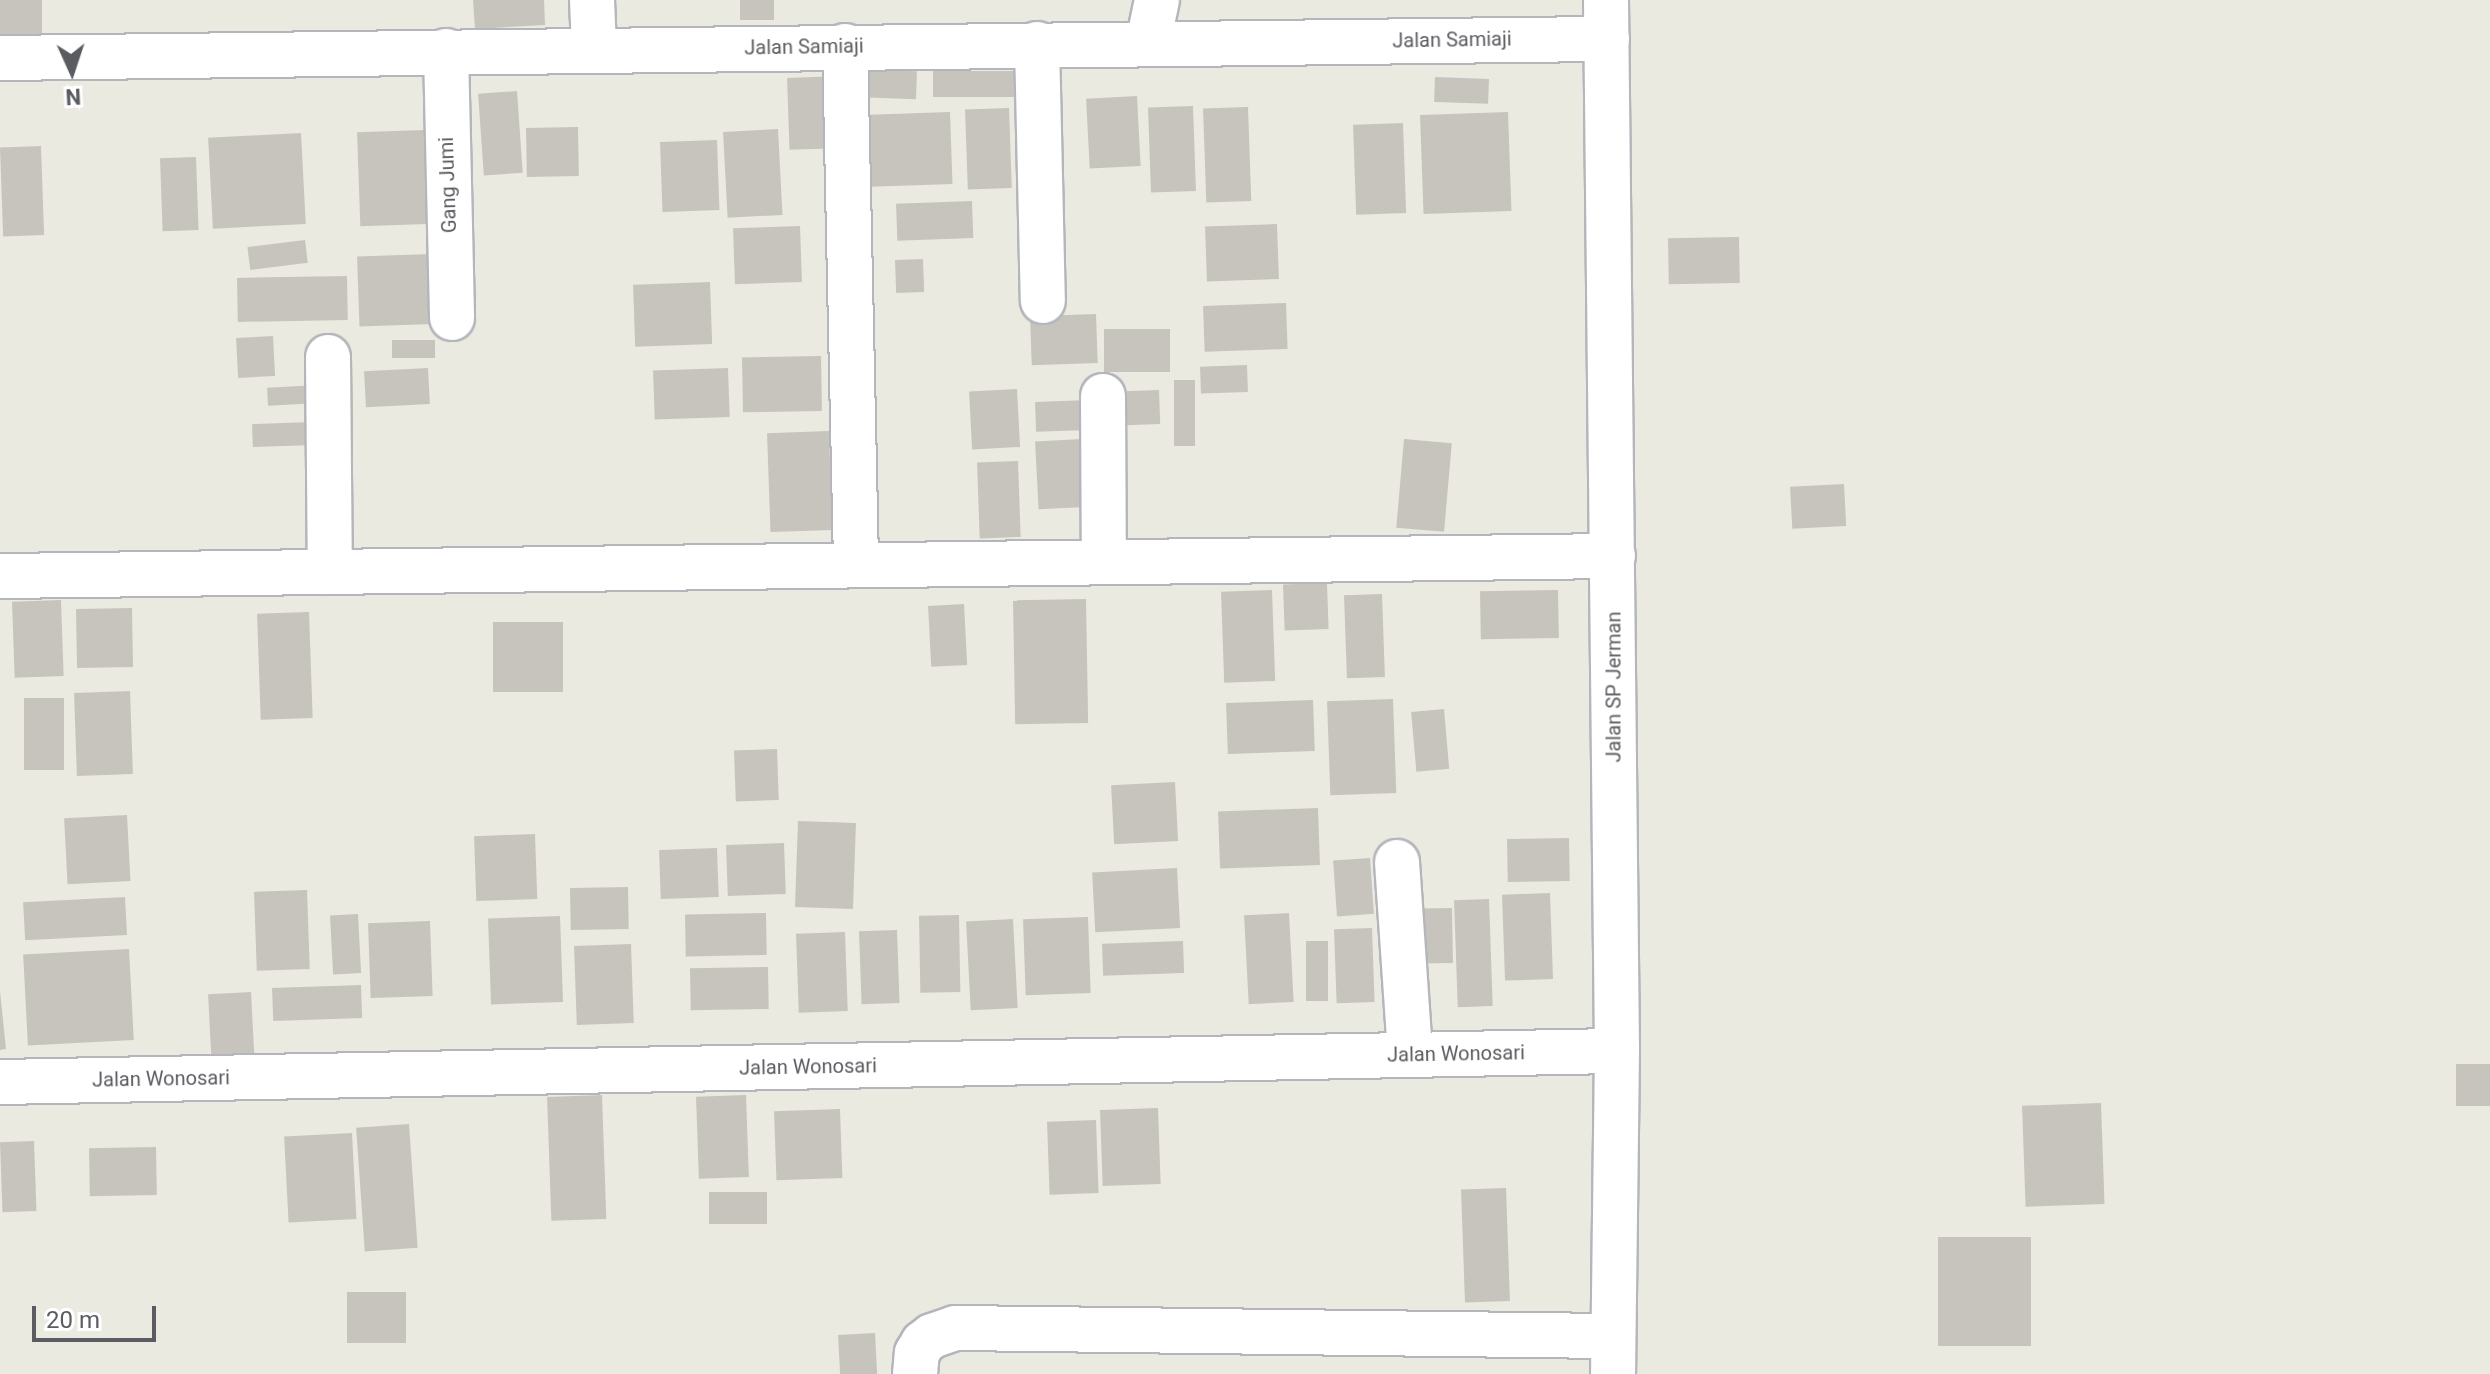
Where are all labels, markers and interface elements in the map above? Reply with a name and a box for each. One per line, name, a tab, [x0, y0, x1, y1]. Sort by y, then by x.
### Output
street label: Jalan Samiaji	[1392, 27, 1512, 53]
north arrow	[32, 32, 112, 112]
street label: Jalan Samiaji	[744, 34, 864, 60]
text: N	[65, 84, 82, 109]
street label: Gang Jumi	[434, 137, 462, 233]
street label: Jalan SP Jerman	[1602, 612, 1626, 762]
street label: Jalan Wonosari	[1387, 1041, 1525, 1067]
street label: Jalan Wonosari	[739, 1054, 877, 1080]
street label: Jalan Wonosari	[92, 1066, 230, 1092]
scale bar	[36, 1290, 160, 1340]
text: 20 m	[46, 1306, 100, 1334]

